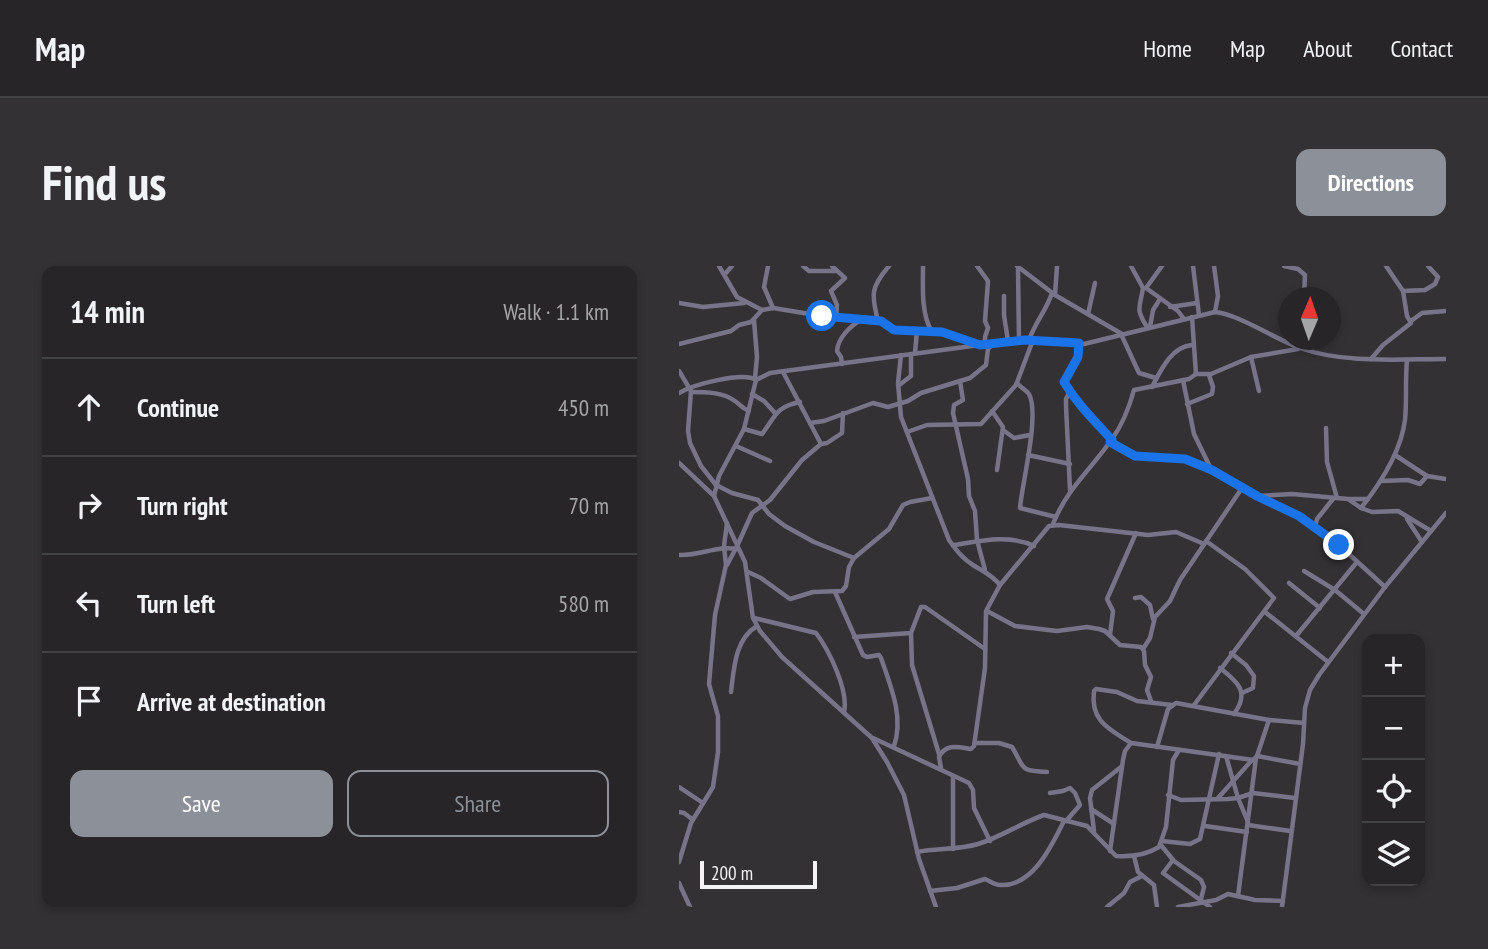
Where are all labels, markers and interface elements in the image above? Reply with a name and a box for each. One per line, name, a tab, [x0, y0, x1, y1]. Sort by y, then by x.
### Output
text: Map	[35, 27, 85, 70]
text: Home	[1143, 33, 1192, 64]
text: Map	[1230, 33, 1265, 64]
text: About	[1303, 33, 1352, 64]
text: Contact	[1390, 33, 1453, 64]
button: Directions	[1296, 149, 1446, 216]
text: Find us	[42, 150, 166, 214]
north arrow	[1278, 287, 1341, 350]
text: 14 min	[70, 292, 145, 331]
text: Walk · 1.1 km	[503, 297, 609, 326]
route start	[806, 300, 837, 331]
icon: ahead	[70, 388, 108, 426]
text: Continue	[137, 391, 219, 424]
text: 450 m	[558, 393, 609, 422]
icon: right	[70, 486, 108, 524]
text: Turn right	[137, 489, 228, 522]
text: 70 m	[568, 491, 609, 520]
route end	[1323, 529, 1354, 560]
icon: left	[70, 584, 108, 622]
text: Turn left	[137, 587, 215, 620]
text: 580 m	[558, 589, 609, 618]
map controls	[1362, 634, 1425, 886]
button: +	[1362, 634, 1425, 697]
icon: arrive	[70, 682, 108, 720]
text: Arrive at destination	[137, 685, 326, 718]
button: −	[1362, 697, 1425, 760]
button: locate	[1362, 760, 1425, 823]
button: Save	[70, 770, 333, 837]
button: Share	[347, 770, 609, 837]
button: layers	[1362, 823, 1425, 886]
scale bar	[700, 858, 817, 890]
text: 200 m	[711, 861, 753, 885]

